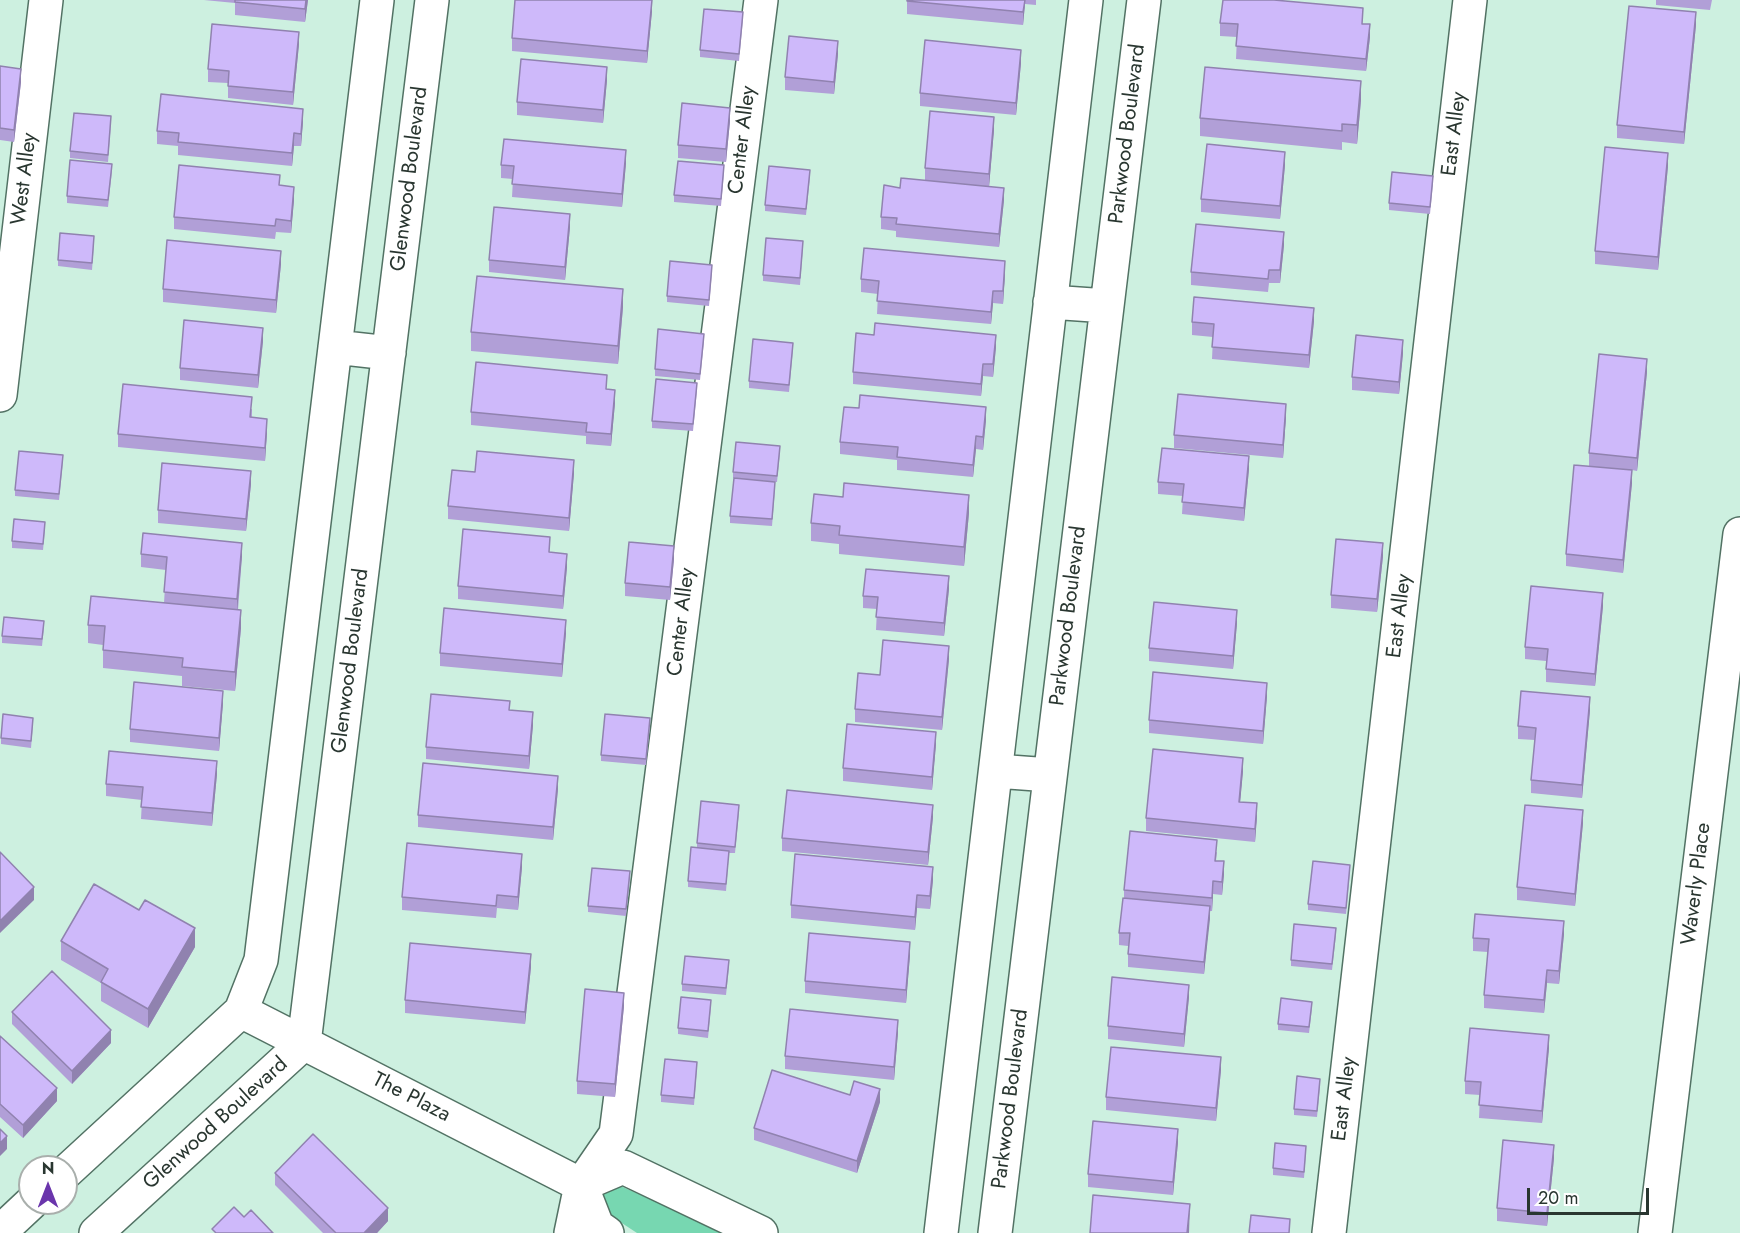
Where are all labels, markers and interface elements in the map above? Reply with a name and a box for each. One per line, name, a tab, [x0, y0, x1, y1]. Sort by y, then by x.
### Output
street label: Parkwood Boulevard	[1104, 43, 1152, 225]
street label: Center Alley	[724, 84, 762, 196]
street label: Glenwood Boulevard	[386, 85, 434, 273]
street label: East Alley	[1437, 90, 1473, 178]
street label: West Alley	[7, 131, 43, 227]
street label: Parkwood Boulevard	[1045, 525, 1093, 707]
street label: Center Alley	[663, 566, 701, 678]
street label: Glenwood Boulevard	[327, 567, 375, 755]
street label: East Alley	[1382, 572, 1418, 660]
street label: Waverly Place	[1677, 821, 1717, 947]
street label: Parkwood Boulevard	[987, 1008, 1035, 1190]
street label: Glenwood Boulevard	[138, 1052, 294, 1196]
street label: East Alley	[1327, 1055, 1363, 1143]
street label: The Plaza	[368, 1068, 454, 1128]
north arrow	[18, 1155, 78, 1215]
text: N	[42, 1157, 54, 1180]
scale bar	[1530, 1176, 1652, 1214]
text: 20 m	[1538, 1185, 1578, 1211]

